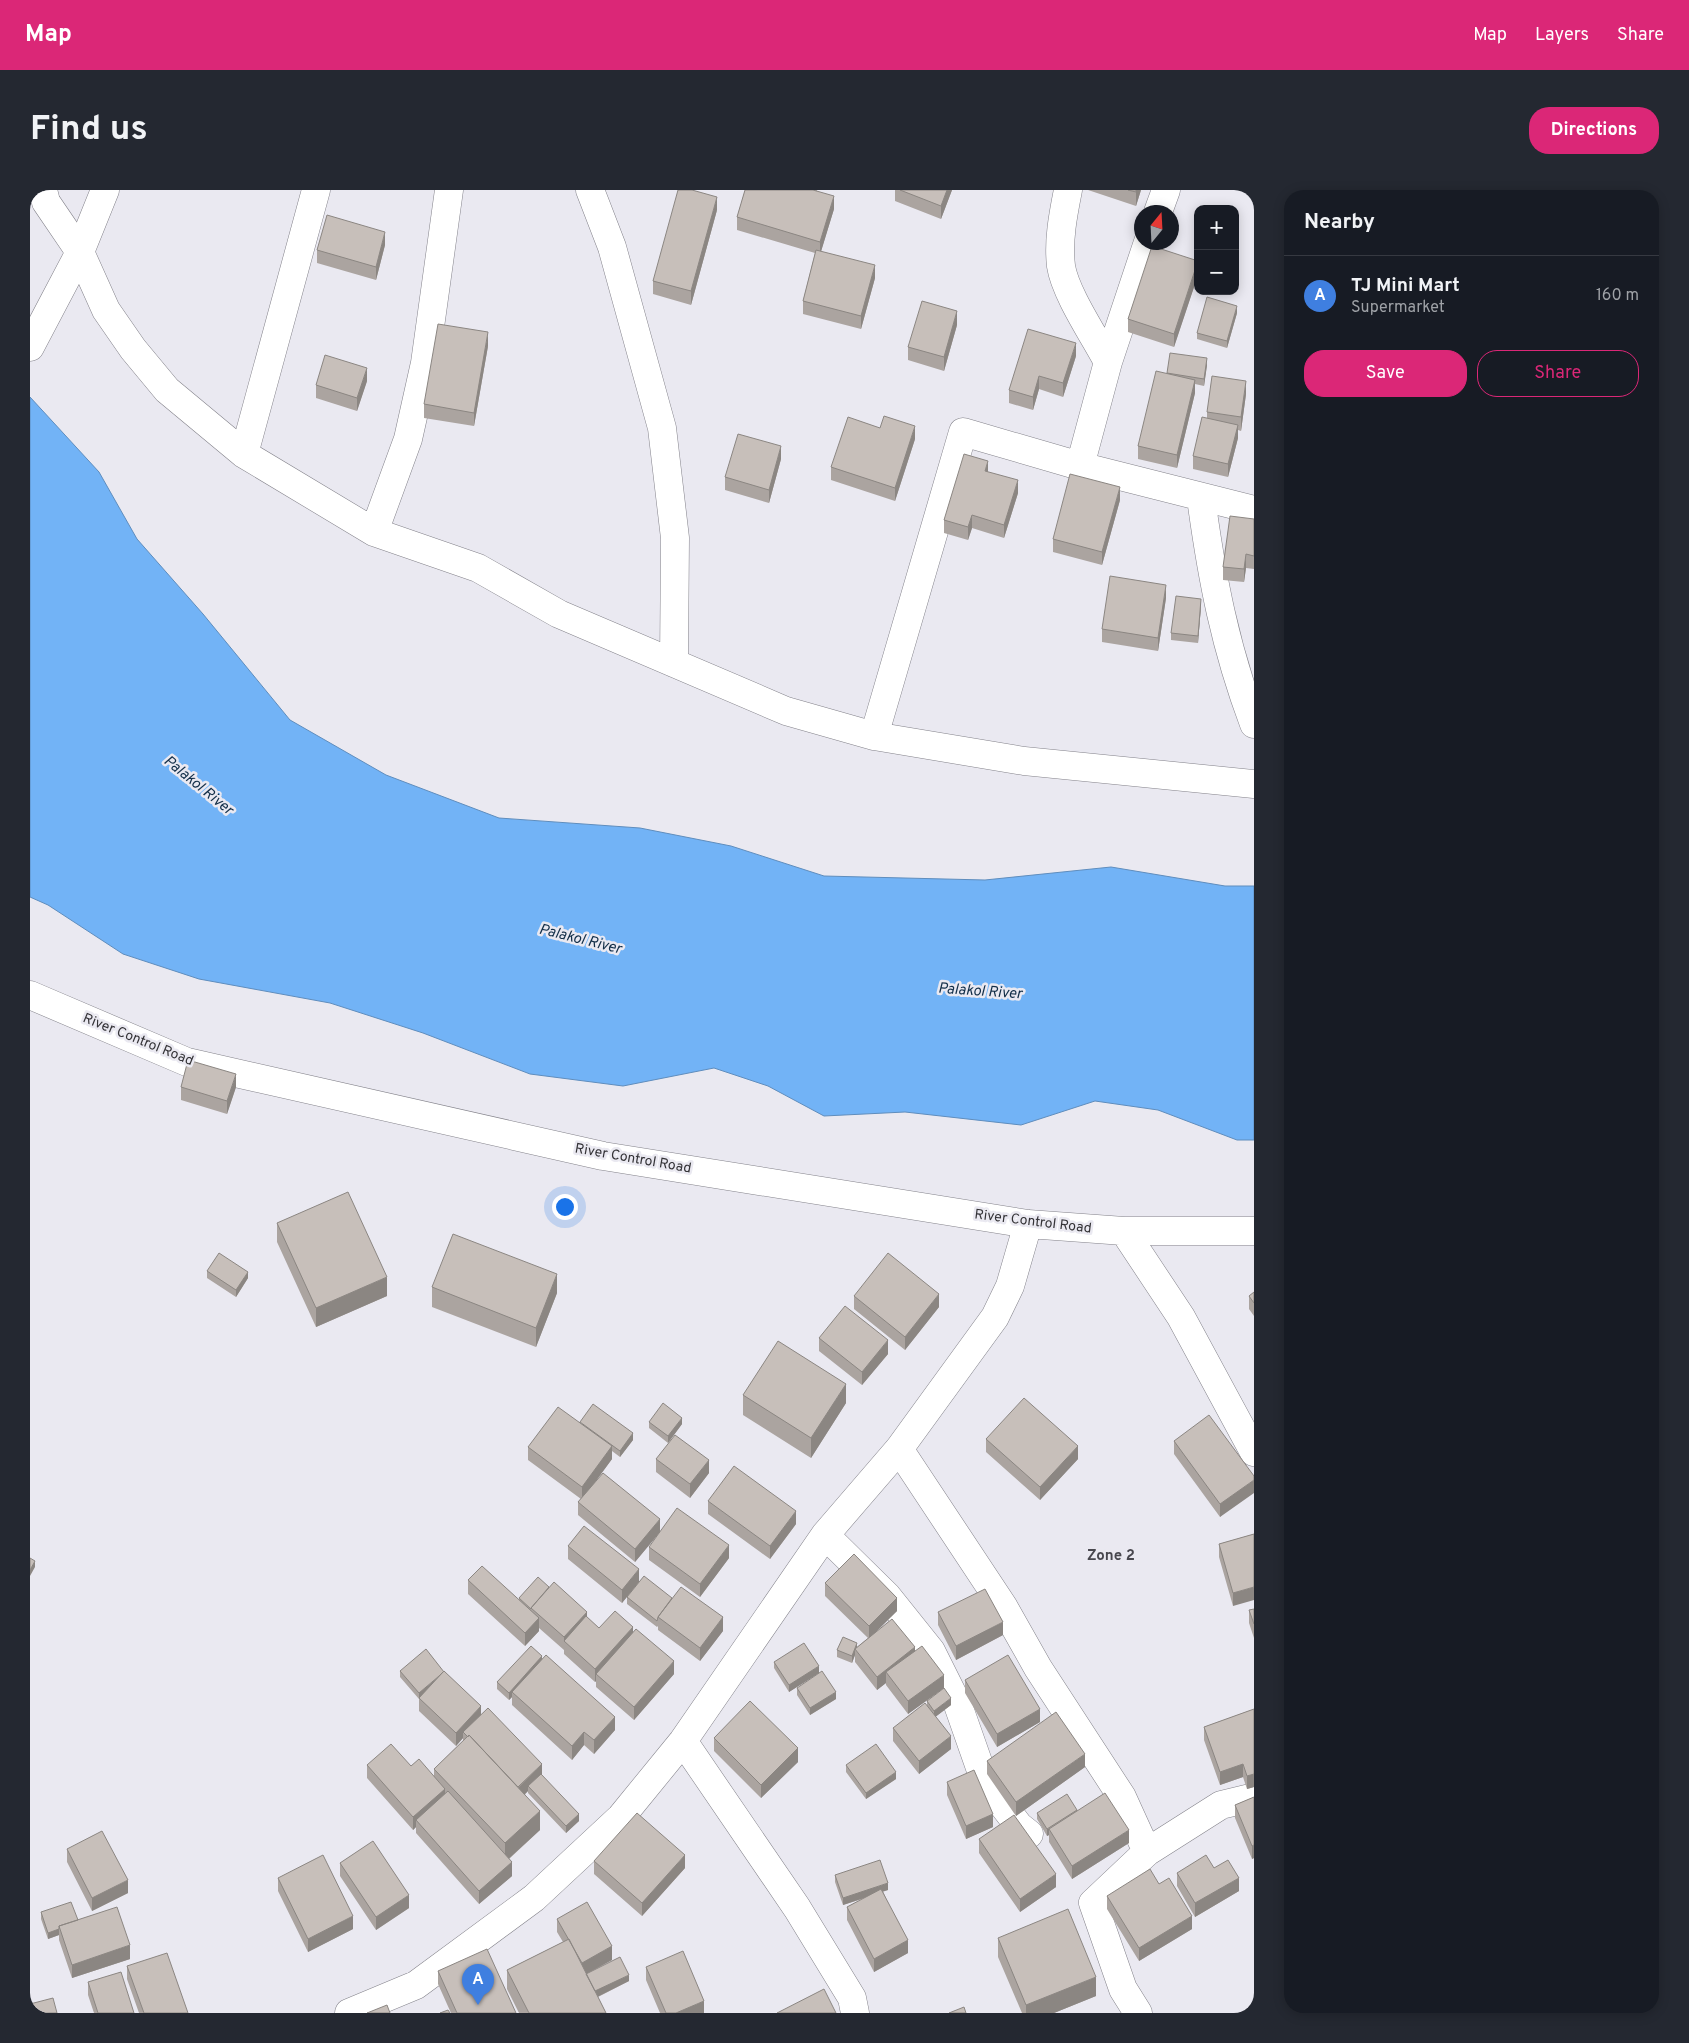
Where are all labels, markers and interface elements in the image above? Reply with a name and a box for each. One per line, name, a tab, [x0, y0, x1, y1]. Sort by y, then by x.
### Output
text: Map	[25, 20, 72, 50]
text: Map	[1473, 24, 1507, 47]
text: Layers	[1535, 24, 1589, 47]
text: Share	[1617, 24, 1664, 47]
button: Directions	[1529, 107, 1659, 154]
text: Find us	[30, 108, 148, 152]
north arrow	[1134, 205, 1179, 250]
map controls	[1194, 205, 1239, 295]
button: +	[1194, 205, 1239, 250]
text: Nearby	[1304, 209, 1375, 236]
button: −	[1194, 250, 1239, 295]
text: TJ Mini Mart	[1351, 274, 1460, 298]
text: A	[1314, 286, 1326, 306]
text: 160 m	[1596, 286, 1639, 306]
text: Supermarket	[1351, 298, 1445, 318]
button: Save	[1304, 350, 1467, 397]
button: Share	[1477, 350, 1639, 397]
water label: Palakol River	[159, 752, 238, 821]
water label: Palakol River	[537, 921, 624, 960]
water label: Palakol River	[937, 980, 1024, 1005]
street label: River Control Road	[80, 1010, 196, 1070]
street label: River Control Road	[573, 1140, 693, 1178]
your location	[552, 1194, 578, 1220]
street label: River Control Road	[973, 1206, 1093, 1238]
district label: Zone 2	[1087, 1547, 1135, 1566]
pin: A	[462, 1964, 494, 2005]

